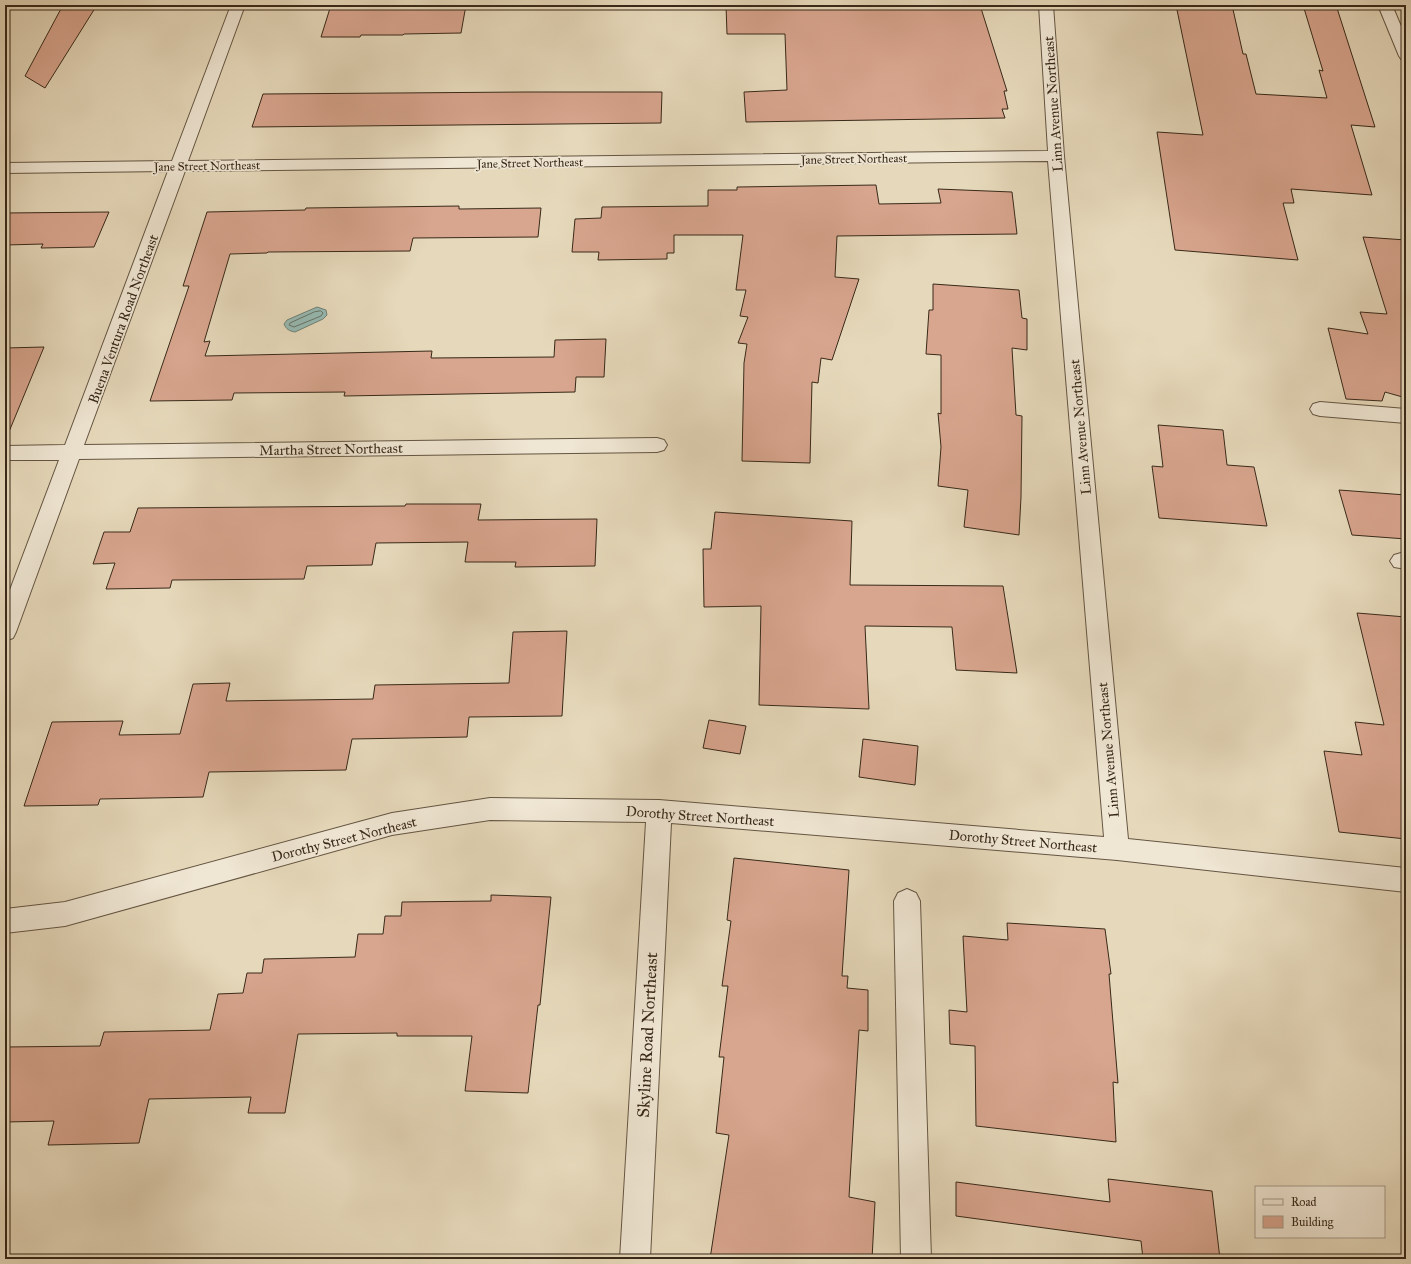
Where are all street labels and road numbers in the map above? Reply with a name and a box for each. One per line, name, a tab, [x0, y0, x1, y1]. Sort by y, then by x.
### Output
street label: Linn Avenue Northeast	[1040, 36, 1067, 172]
street label: Jane Street Northeast	[799, 151, 908, 168]
street label: Jane Street Northeast	[475, 155, 584, 172]
street label: Jane Street Northeast	[152, 158, 261, 175]
street label: Buena Ventura Road Northeast	[85, 232, 162, 406]
street label: Linn Avenue Northeast	[1066, 358, 1095, 495]
street label: Martha Street Northeast	[259, 440, 403, 459]
street label: Linn Avenue Northeast	[1094, 681, 1123, 818]
street label: Dorothy Street Northeast	[625, 803, 775, 830]
street label: Dorothy Street Northeast	[270, 813, 418, 866]
street label: Dorothy Street Northeast	[948, 827, 1098, 856]
street label: Skyline Road Northeast	[633, 952, 662, 1118]

